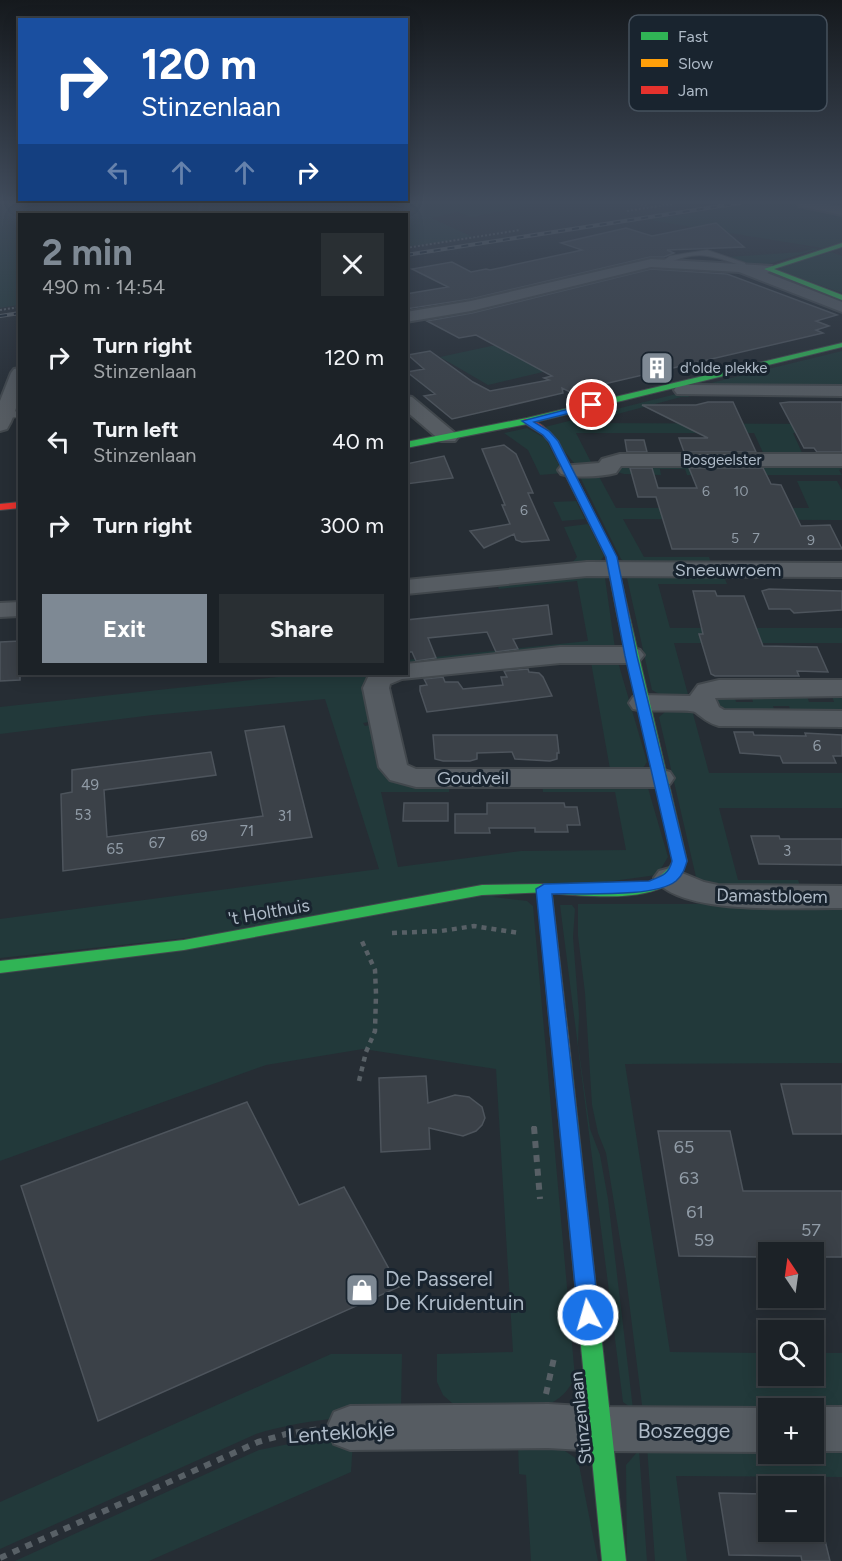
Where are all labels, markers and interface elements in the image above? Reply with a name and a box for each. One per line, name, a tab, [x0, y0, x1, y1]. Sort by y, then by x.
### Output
legend	[629, 15, 827, 111]
text: Fast	[678, 27, 708, 46]
text: 120 m	[141, 39, 257, 90]
icon: right	[42, 42, 120, 120]
text: Slow	[678, 54, 713, 73]
text: Jam	[678, 81, 708, 100]
text: Stinzenlaan	[141, 90, 281, 123]
icon: left	[102, 156, 135, 189]
icon: ahead	[165, 156, 198, 189]
icon: ahead	[228, 156, 261, 189]
icon: right	[291, 156, 324, 189]
text: 2 min	[42, 231, 133, 274]
button: close	[321, 233, 384, 296]
text: 490 m · 14:54	[42, 275, 165, 299]
text: Turn right	[93, 332, 192, 359]
icon: right	[42, 341, 75, 374]
text: 120 m	[324, 344, 384, 371]
building icon: d'olde plekke	[639, 350, 675, 386]
text: Stinzenlaan	[93, 359, 197, 383]
place label: d'olde plekke	[680, 359, 767, 377]
pin	[566, 379, 617, 430]
icon: arrive	[575, 388, 608, 421]
text: Turn left	[93, 416, 179, 443]
icon: left	[42, 425, 75, 458]
text: 40 m	[332, 428, 384, 455]
text: Stinzenlaan	[93, 443, 197, 467]
street label: Bosgeelster	[682, 451, 762, 469]
house number: 6	[702, 483, 710, 500]
house number: 10	[734, 483, 748, 500]
house number: 6	[520, 502, 528, 519]
icon: right	[42, 509, 75, 542]
text: Turn right	[93, 512, 192, 539]
text: 300 m	[320, 512, 384, 539]
house number: 5	[731, 530, 739, 547]
house number: 7	[752, 530, 760, 547]
house number: 9	[807, 532, 815, 549]
street label: Sneeuwroem	[675, 559, 781, 581]
button: Exit	[42, 594, 207, 663]
button: Share	[219, 594, 384, 663]
house number: 6	[813, 737, 822, 755]
street label: Goudveil	[437, 767, 509, 789]
house number: 49	[81, 776, 99, 794]
house number: 53	[75, 806, 91, 824]
house number: 31	[278, 807, 292, 825]
house number: 71	[240, 822, 254, 840]
house number: 69	[191, 827, 207, 845]
house number: 67	[149, 834, 165, 852]
house number: 65	[106, 840, 124, 858]
house number: 3	[783, 842, 791, 860]
street label: Damastbloem	[716, 884, 828, 908]
street label: 't Holthuis	[227, 894, 311, 930]
house number: 65	[674, 1136, 694, 1158]
house number: 63	[679, 1167, 699, 1189]
house number: 61	[686, 1201, 704, 1223]
house number: 57	[801, 1219, 821, 1241]
house number: 59	[694, 1229, 714, 1251]
north arrow	[758, 1242, 824, 1308]
map controls	[758, 1242, 824, 1542]
place label: De Passerel De Kruidentuin	[385, 1266, 524, 1315]
shop icon: De Passerel De Kruidentuin	[344, 1272, 380, 1308]
position arrow	[556, 1283, 620, 1347]
button: search	[758, 1320, 824, 1386]
street label: Stinzenlaan	[565, 1371, 597, 1465]
button: +	[758, 1398, 824, 1464]
street label: Lenteklokje	[286, 1416, 396, 1448]
street label: Boszegge	[638, 1418, 730, 1443]
button: −	[758, 1476, 824, 1542]

